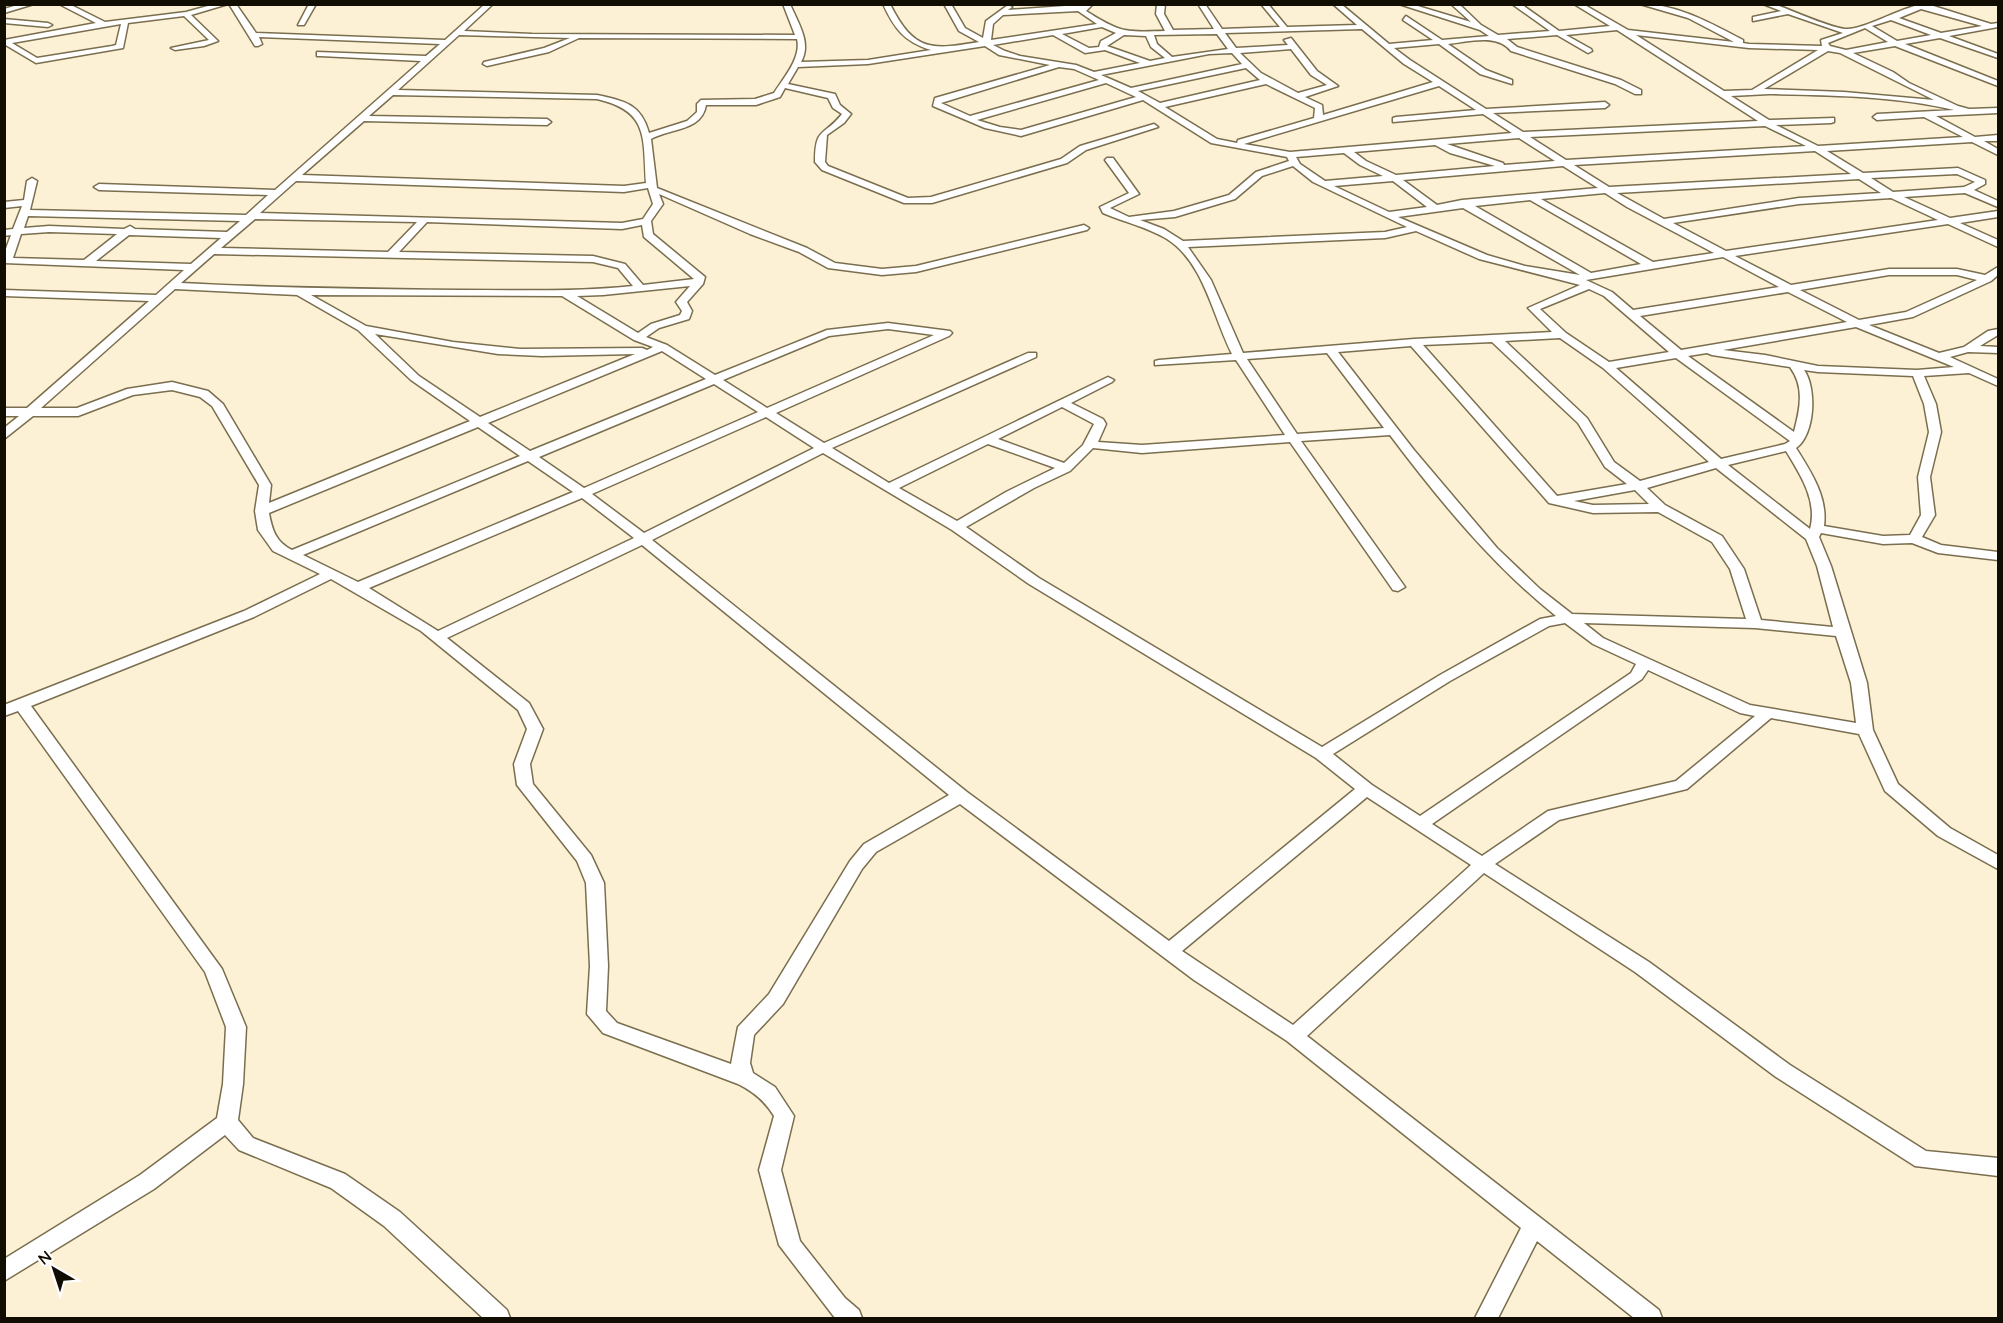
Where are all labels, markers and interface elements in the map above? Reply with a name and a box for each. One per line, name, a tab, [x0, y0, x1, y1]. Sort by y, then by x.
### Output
north arrow	[24, 1239, 84, 1299]
text: N	[34, 1246, 55, 1269]

